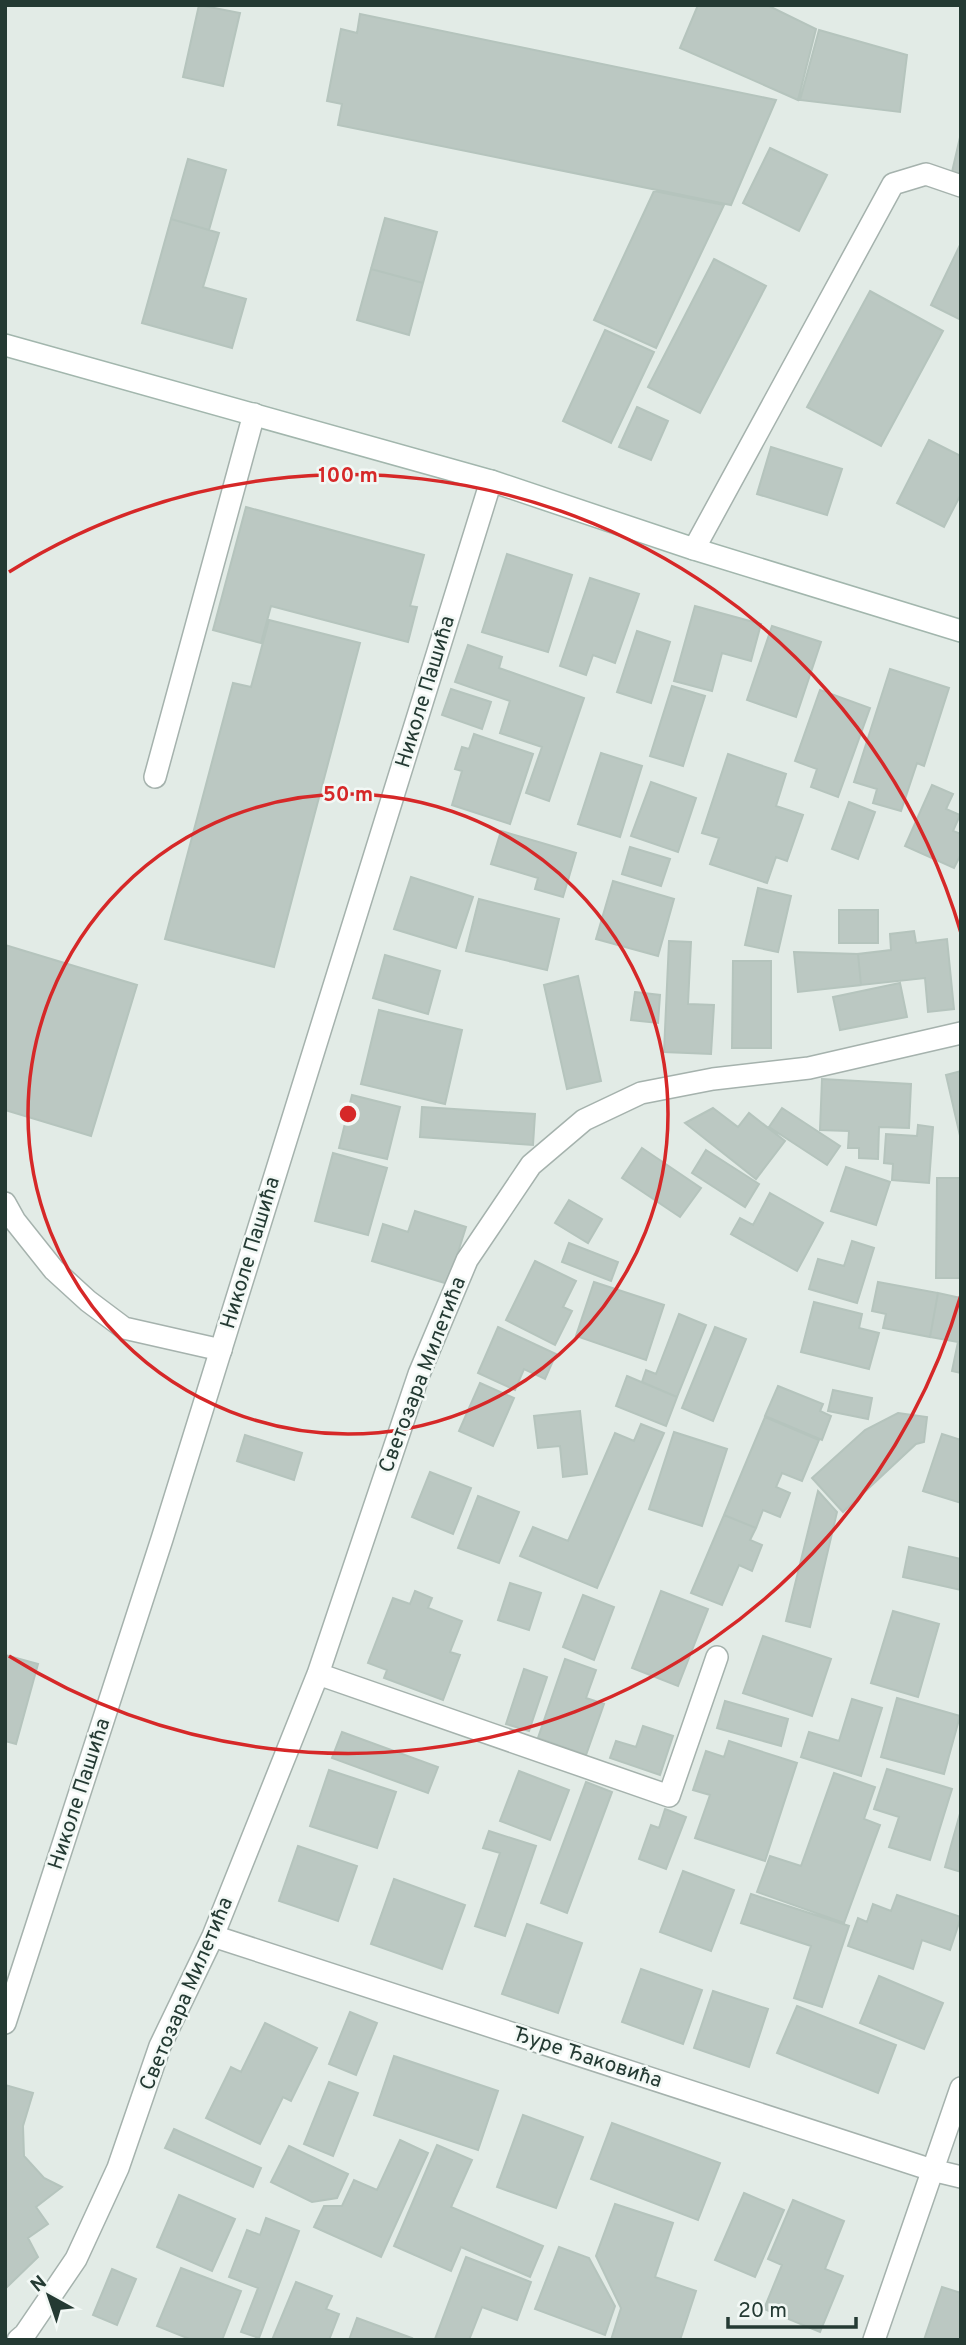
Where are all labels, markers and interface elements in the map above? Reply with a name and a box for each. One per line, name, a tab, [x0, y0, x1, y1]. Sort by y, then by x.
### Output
text: 100 m	[318, 463, 378, 490]
street label: Николе Пашића	[390, 613, 462, 771]
text: 50 m	[323, 782, 373, 809]
centre of rings	[336, 1102, 360, 1126]
street label: Николе Пашића	[215, 1174, 287, 1332]
street label: Светозара Милетића	[373, 1273, 473, 1477]
street label: Николе Пашића	[43, 1715, 117, 1873]
street label: Светозара Милетића	[134, 1893, 240, 2095]
street label: Ђуре Ђаковића	[509, 2021, 665, 2095]
north arrow	[14, 2261, 84, 2331]
text: N	[26, 2271, 52, 2298]
scale bar	[728, 2286, 856, 2330]
text: 20 m	[738, 2298, 787, 2325]

